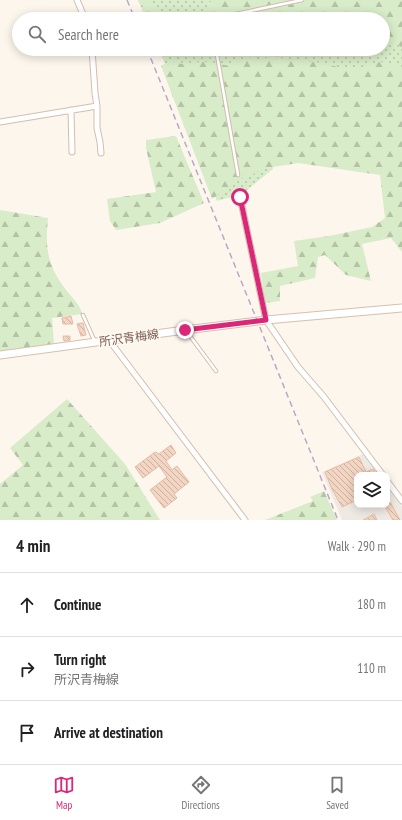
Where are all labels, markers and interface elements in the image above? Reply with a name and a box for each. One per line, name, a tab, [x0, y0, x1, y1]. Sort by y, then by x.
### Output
search box	[12, 12, 390, 56]
icon: search	[26, 23, 48, 45]
text: Search here	[58, 25, 119, 44]
route start	[231, 188, 249, 206]
route end	[176, 321, 194, 339]
street label: 所沢青梅線	[98, 326, 160, 349]
map controls	[354, 472, 390, 508]
button: layers	[354, 472, 390, 508]
text: 4 min	[16, 535, 50, 557]
text: Walk · 290 m	[328, 538, 386, 555]
icon: ahead	[16, 594, 38, 616]
text: Continue	[54, 595, 101, 614]
text: 180 m	[357, 596, 386, 613]
text: Turn right	[54, 650, 106, 669]
icon: right	[16, 658, 38, 680]
text: 110 m	[357, 660, 386, 677]
text: 所沢青梅線	[54, 671, 119, 688]
icon: arrive	[16, 722, 38, 744]
text: Arrive at destination	[54, 723, 163, 742]
tab: Map	[53, 774, 75, 812]
tab: Directions	[182, 774, 220, 812]
tab: Saved	[326, 774, 349, 812]

